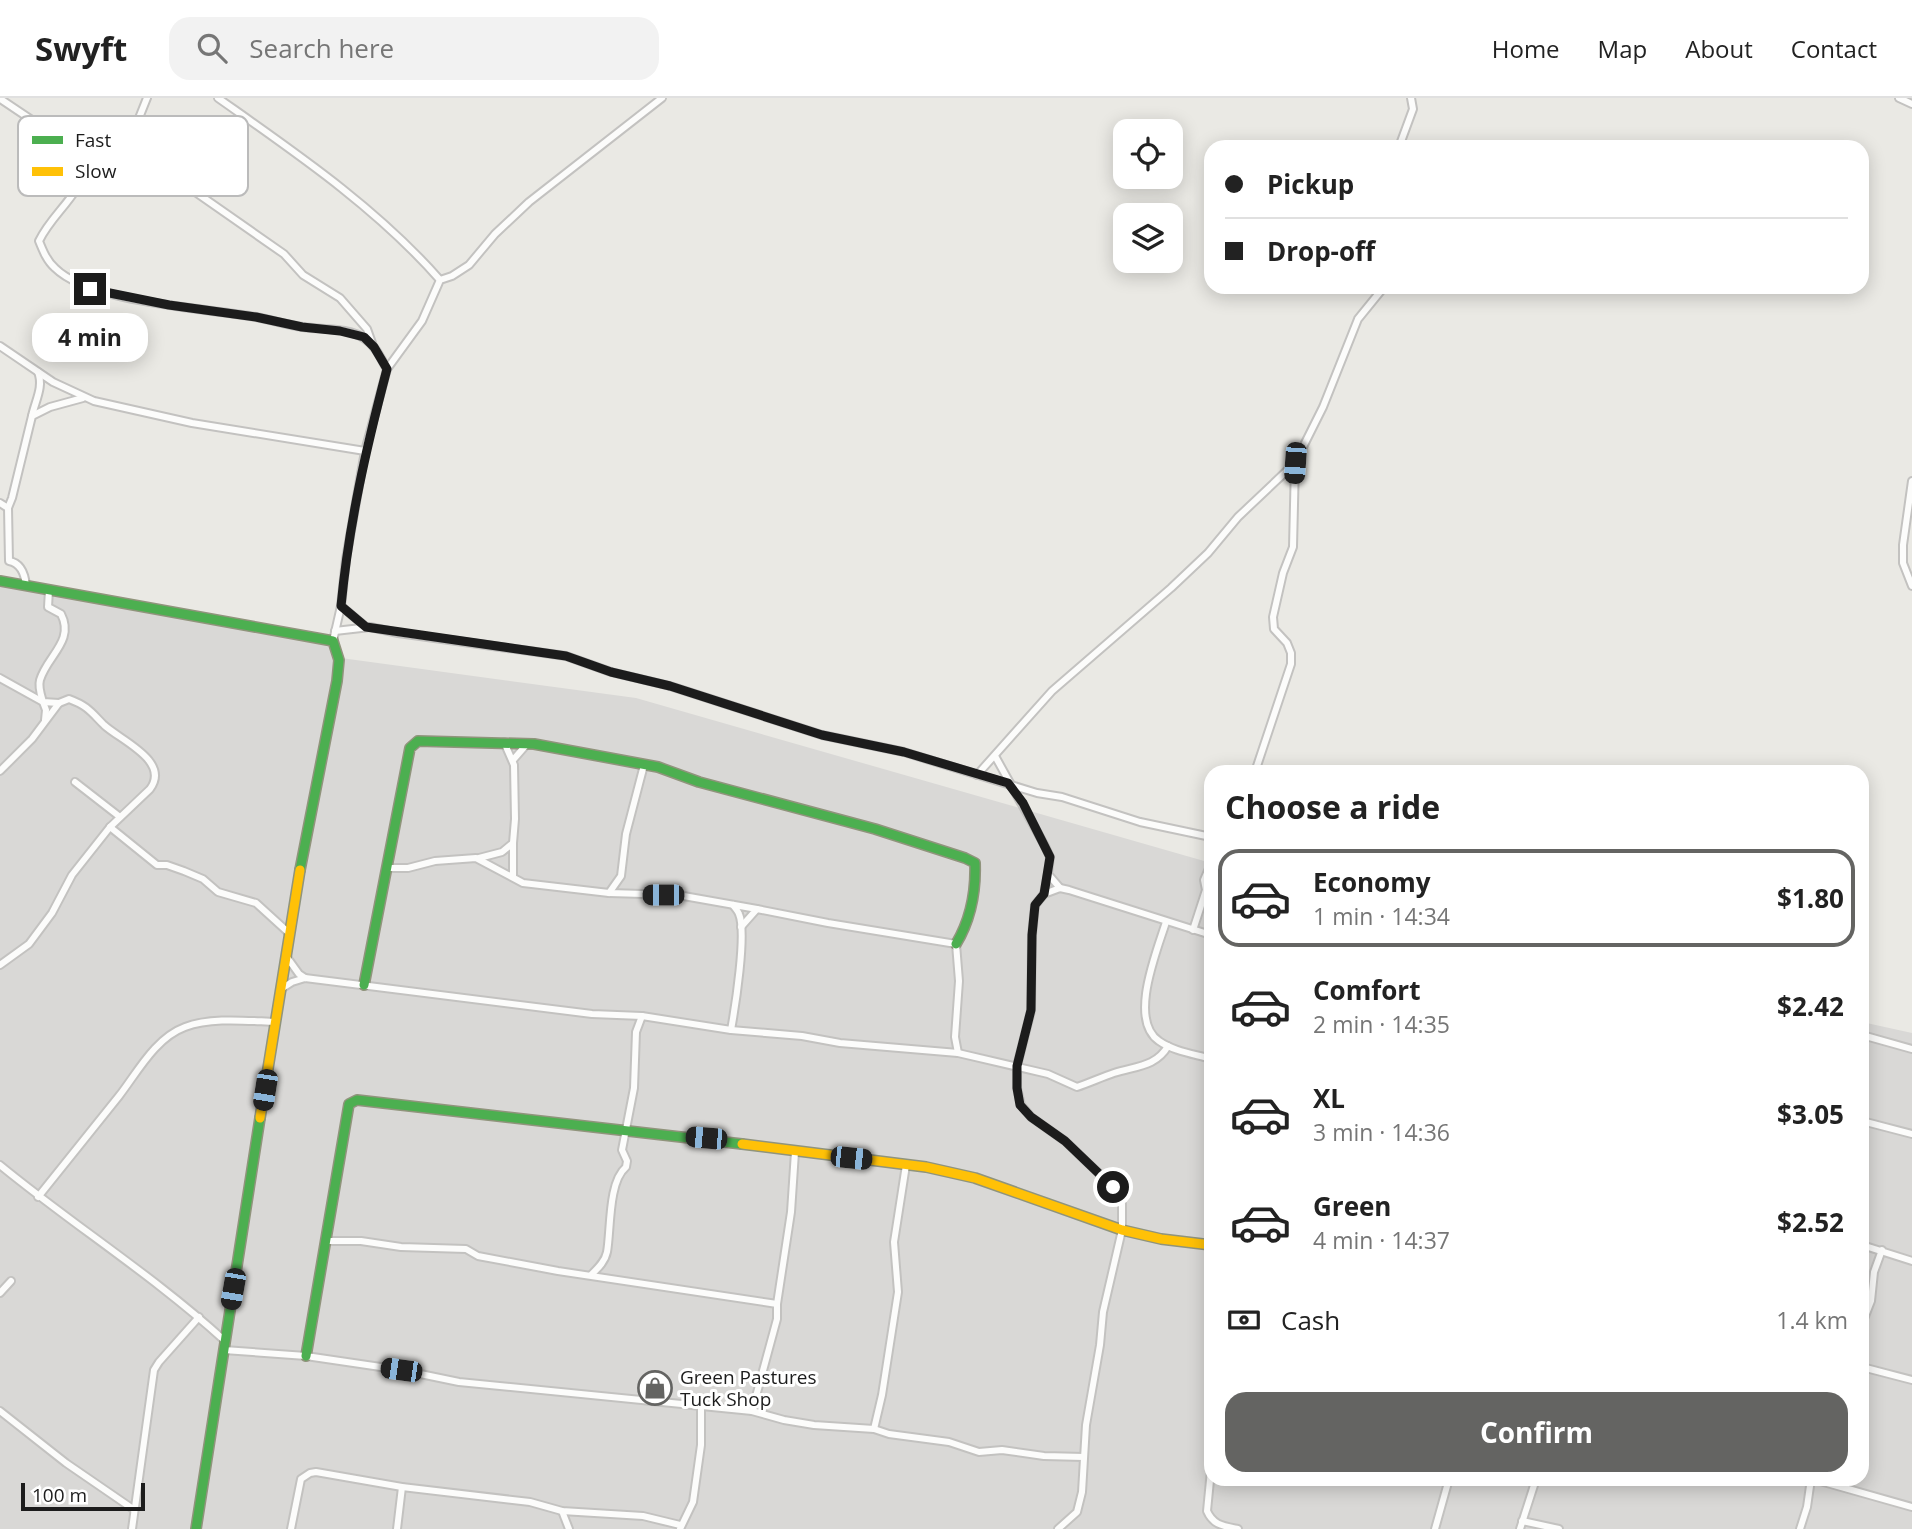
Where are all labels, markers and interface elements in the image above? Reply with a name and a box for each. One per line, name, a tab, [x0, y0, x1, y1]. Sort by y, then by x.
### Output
search box	[169, 17, 659, 80]
text: Swyft	[35, 26, 127, 71]
icon: search	[193, 29, 231, 67]
text: Search here	[249, 30, 394, 66]
text: Home	[1492, 32, 1560, 65]
text: Map	[1598, 32, 1647, 65]
text: About	[1685, 32, 1753, 65]
text: Contact	[1791, 32, 1877, 65]
legend	[18, 116, 248, 196]
map controls	[1113, 119, 1183, 273]
button: locate	[1113, 119, 1183, 189]
text: Fast	[75, 127, 111, 153]
text: Slow	[75, 158, 117, 184]
text: Pickup	[1267, 166, 1354, 202]
button: layers	[1113, 203, 1183, 273]
text: Drop-off	[1267, 233, 1375, 269]
route end	[74, 273, 106, 305]
callout: 4 min	[32, 314, 148, 362]
text: 4 min	[58, 321, 122, 353]
car	[1284, 441, 1307, 485]
text: Choose a ride	[1225, 785, 1440, 828]
text: Economy	[1313, 864, 1431, 900]
icon: car	[1229, 867, 1292, 930]
text: $1.80	[1777, 880, 1844, 916]
car	[643, 885, 685, 906]
text: 1 min · 14:34	[1313, 900, 1450, 932]
text: Comfort	[1313, 972, 1420, 1008]
icon: car	[1229, 975, 1292, 1038]
text: $2.42	[1777, 988, 1844, 1024]
text: 2 min · 14:35	[1313, 1008, 1450, 1040]
car	[252, 1068, 279, 1112]
text: XL	[1313, 1080, 1345, 1116]
icon: car	[1229, 1083, 1292, 1146]
text: $3.05	[1777, 1096, 1844, 1132]
text: 3 min · 14:36	[1313, 1116, 1450, 1148]
car	[685, 1126, 728, 1150]
car	[830, 1145, 873, 1171]
route start	[1097, 1171, 1129, 1203]
text: Green	[1313, 1188, 1391, 1224]
icon: car	[1229, 1191, 1292, 1254]
text: $2.52	[1777, 1204, 1844, 1240]
text: 4 min · 14:37	[1313, 1224, 1450, 1256]
car	[220, 1266, 247, 1312]
icon: cash	[1225, 1301, 1263, 1339]
text: Cash	[1281, 1302, 1340, 1338]
text: 1.4 km	[1776, 1304, 1848, 1336]
car	[379, 1357, 424, 1383]
place label: Green Pastures Tuck Shop	[680, 1364, 816, 1412]
shop icon: Green Pastures Tuck Shop	[636, 1369, 674, 1407]
button: Confirm	[1225, 1392, 1848, 1472]
scale bar	[21, 1480, 145, 1512]
text: 100 m	[32, 1482, 87, 1508]

